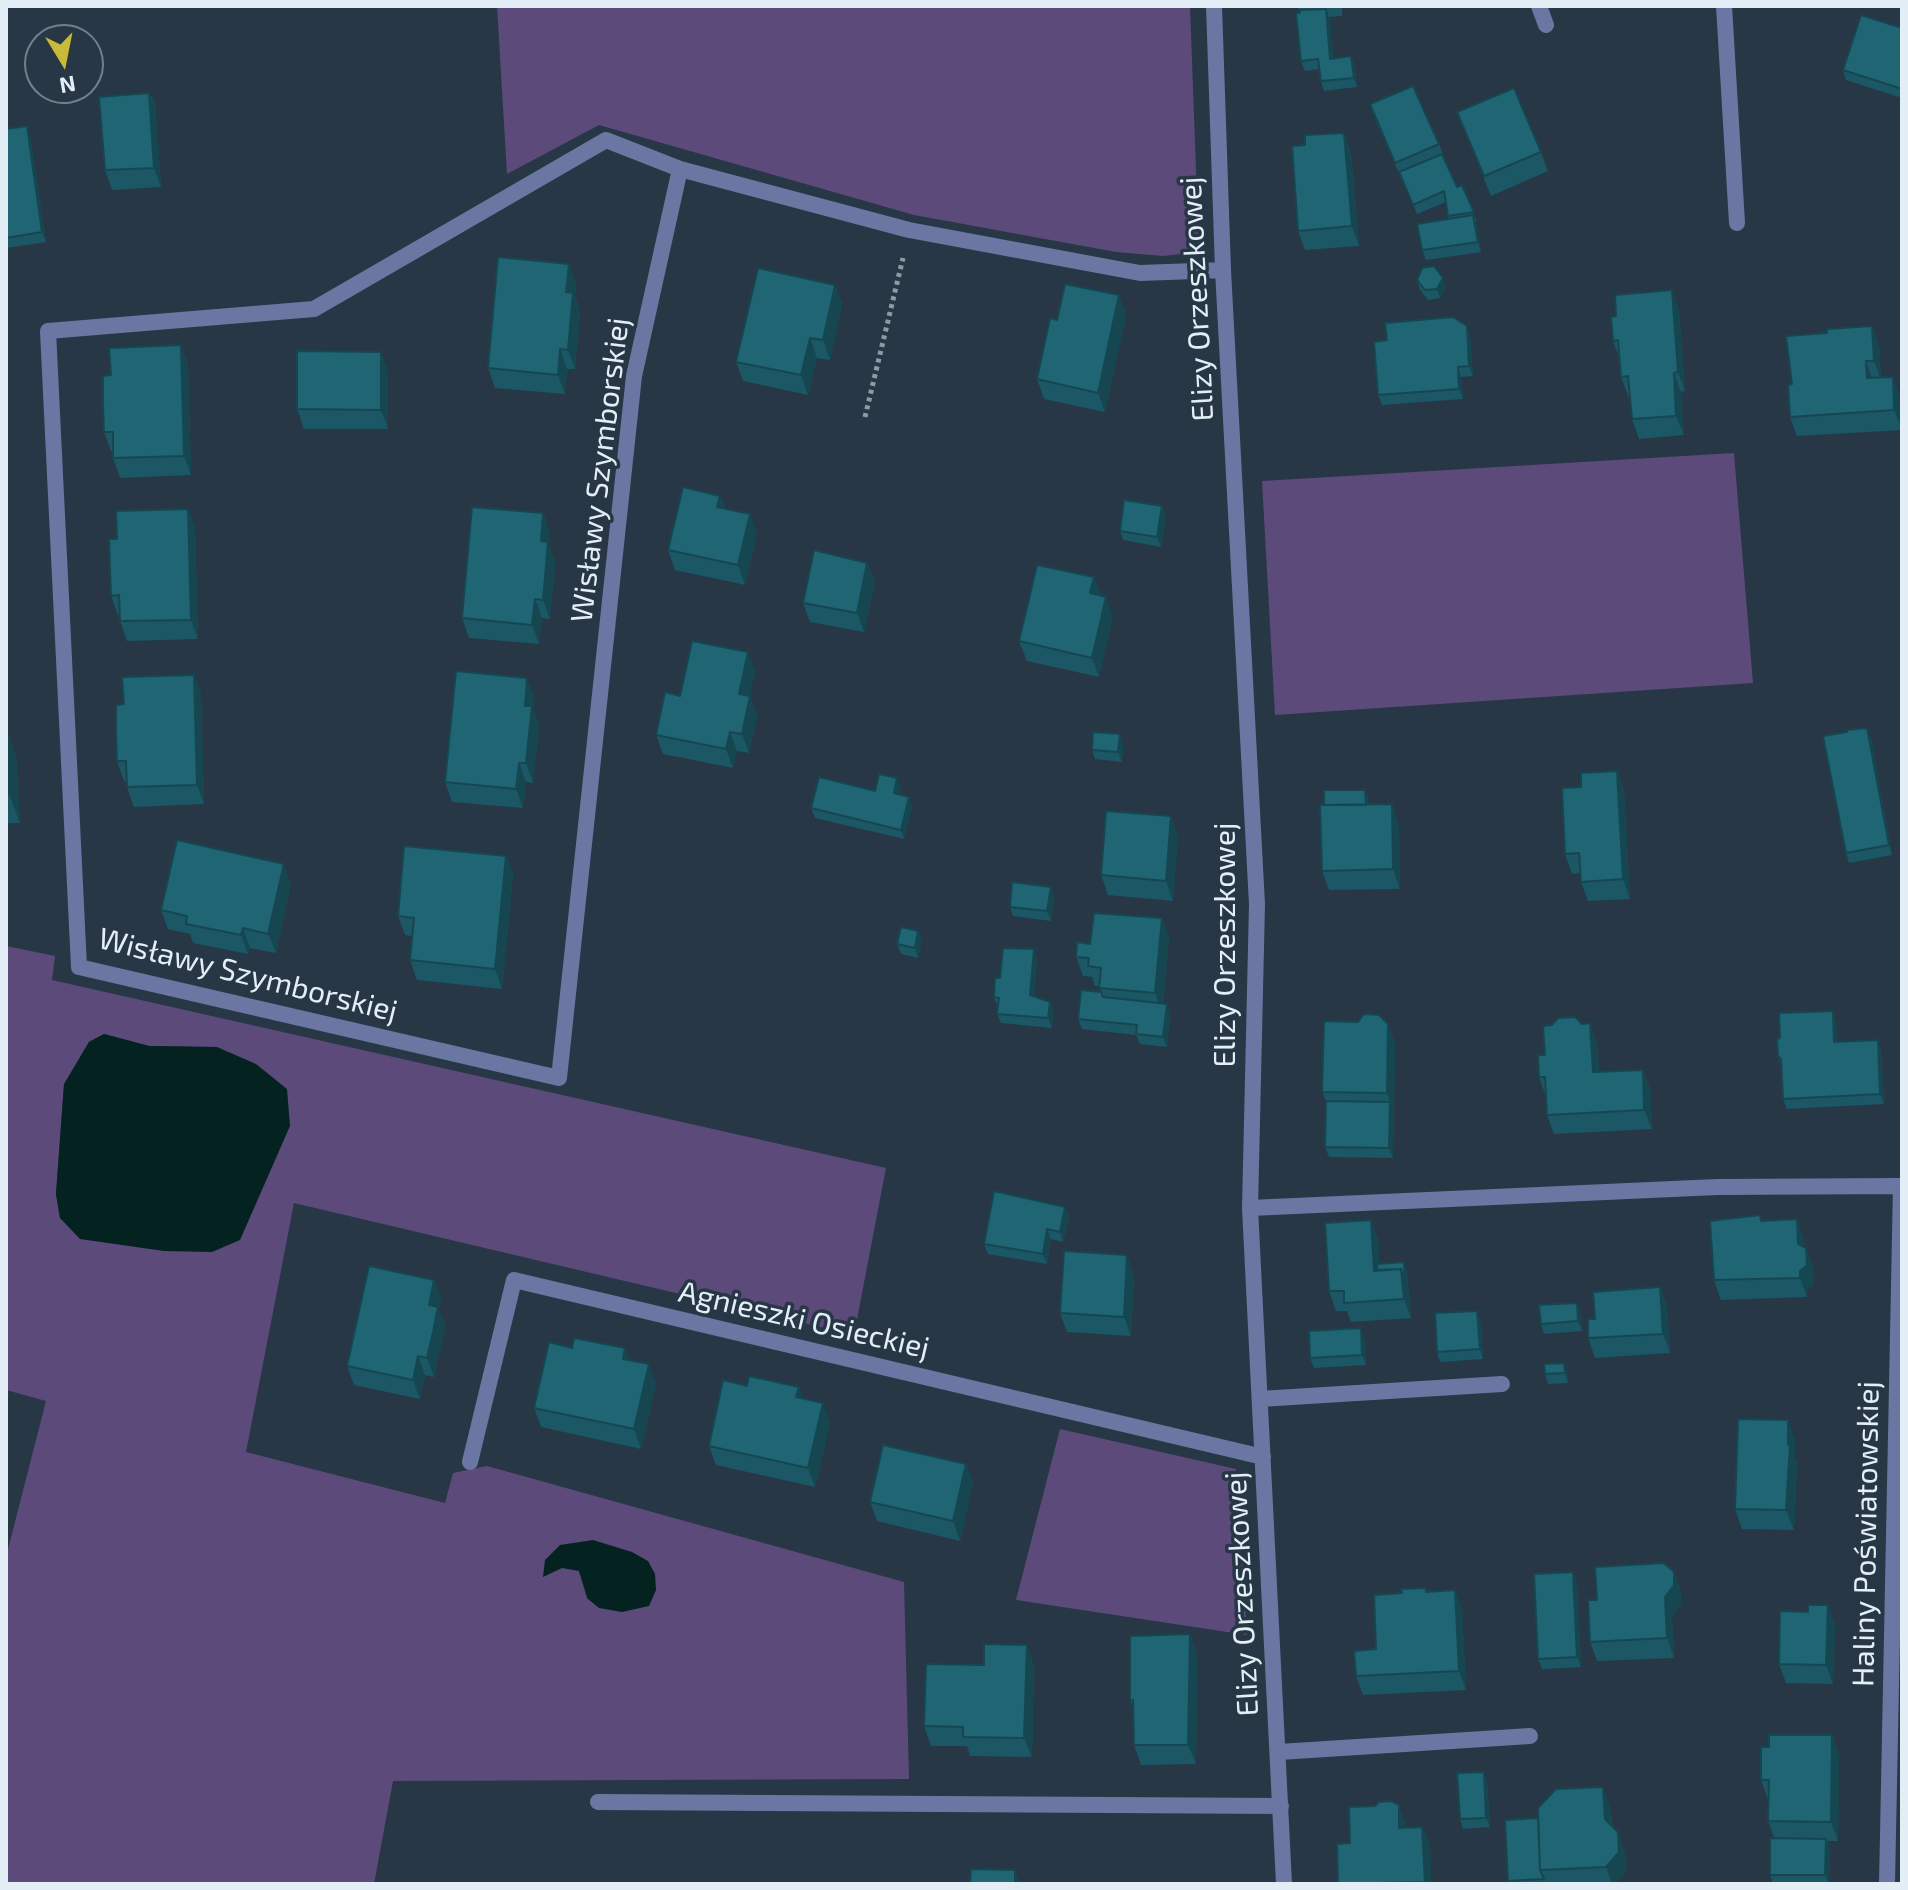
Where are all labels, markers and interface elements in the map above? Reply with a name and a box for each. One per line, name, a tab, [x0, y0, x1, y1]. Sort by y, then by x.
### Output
north arrow	[24, 24, 104, 104]
text: N	[58, 71, 78, 100]
street label: Elizy Orzeszkowej	[1173, 176, 1221, 422]
street label: Wisławy Szymborskiej	[563, 316, 637, 624]
street label: Elizy Orzeszkowej	[1207, 822, 1243, 1068]
street label: Wisławy Szymborskiej	[95, 920, 401, 1030]
street label: Agnieszki Osieckiej	[675, 1274, 933, 1366]
street label: Haliny Poświatowskiej	[1845, 1381, 1887, 1687]
street label: Elizy Orzeszkowej	[1218, 1471, 1266, 1717]

